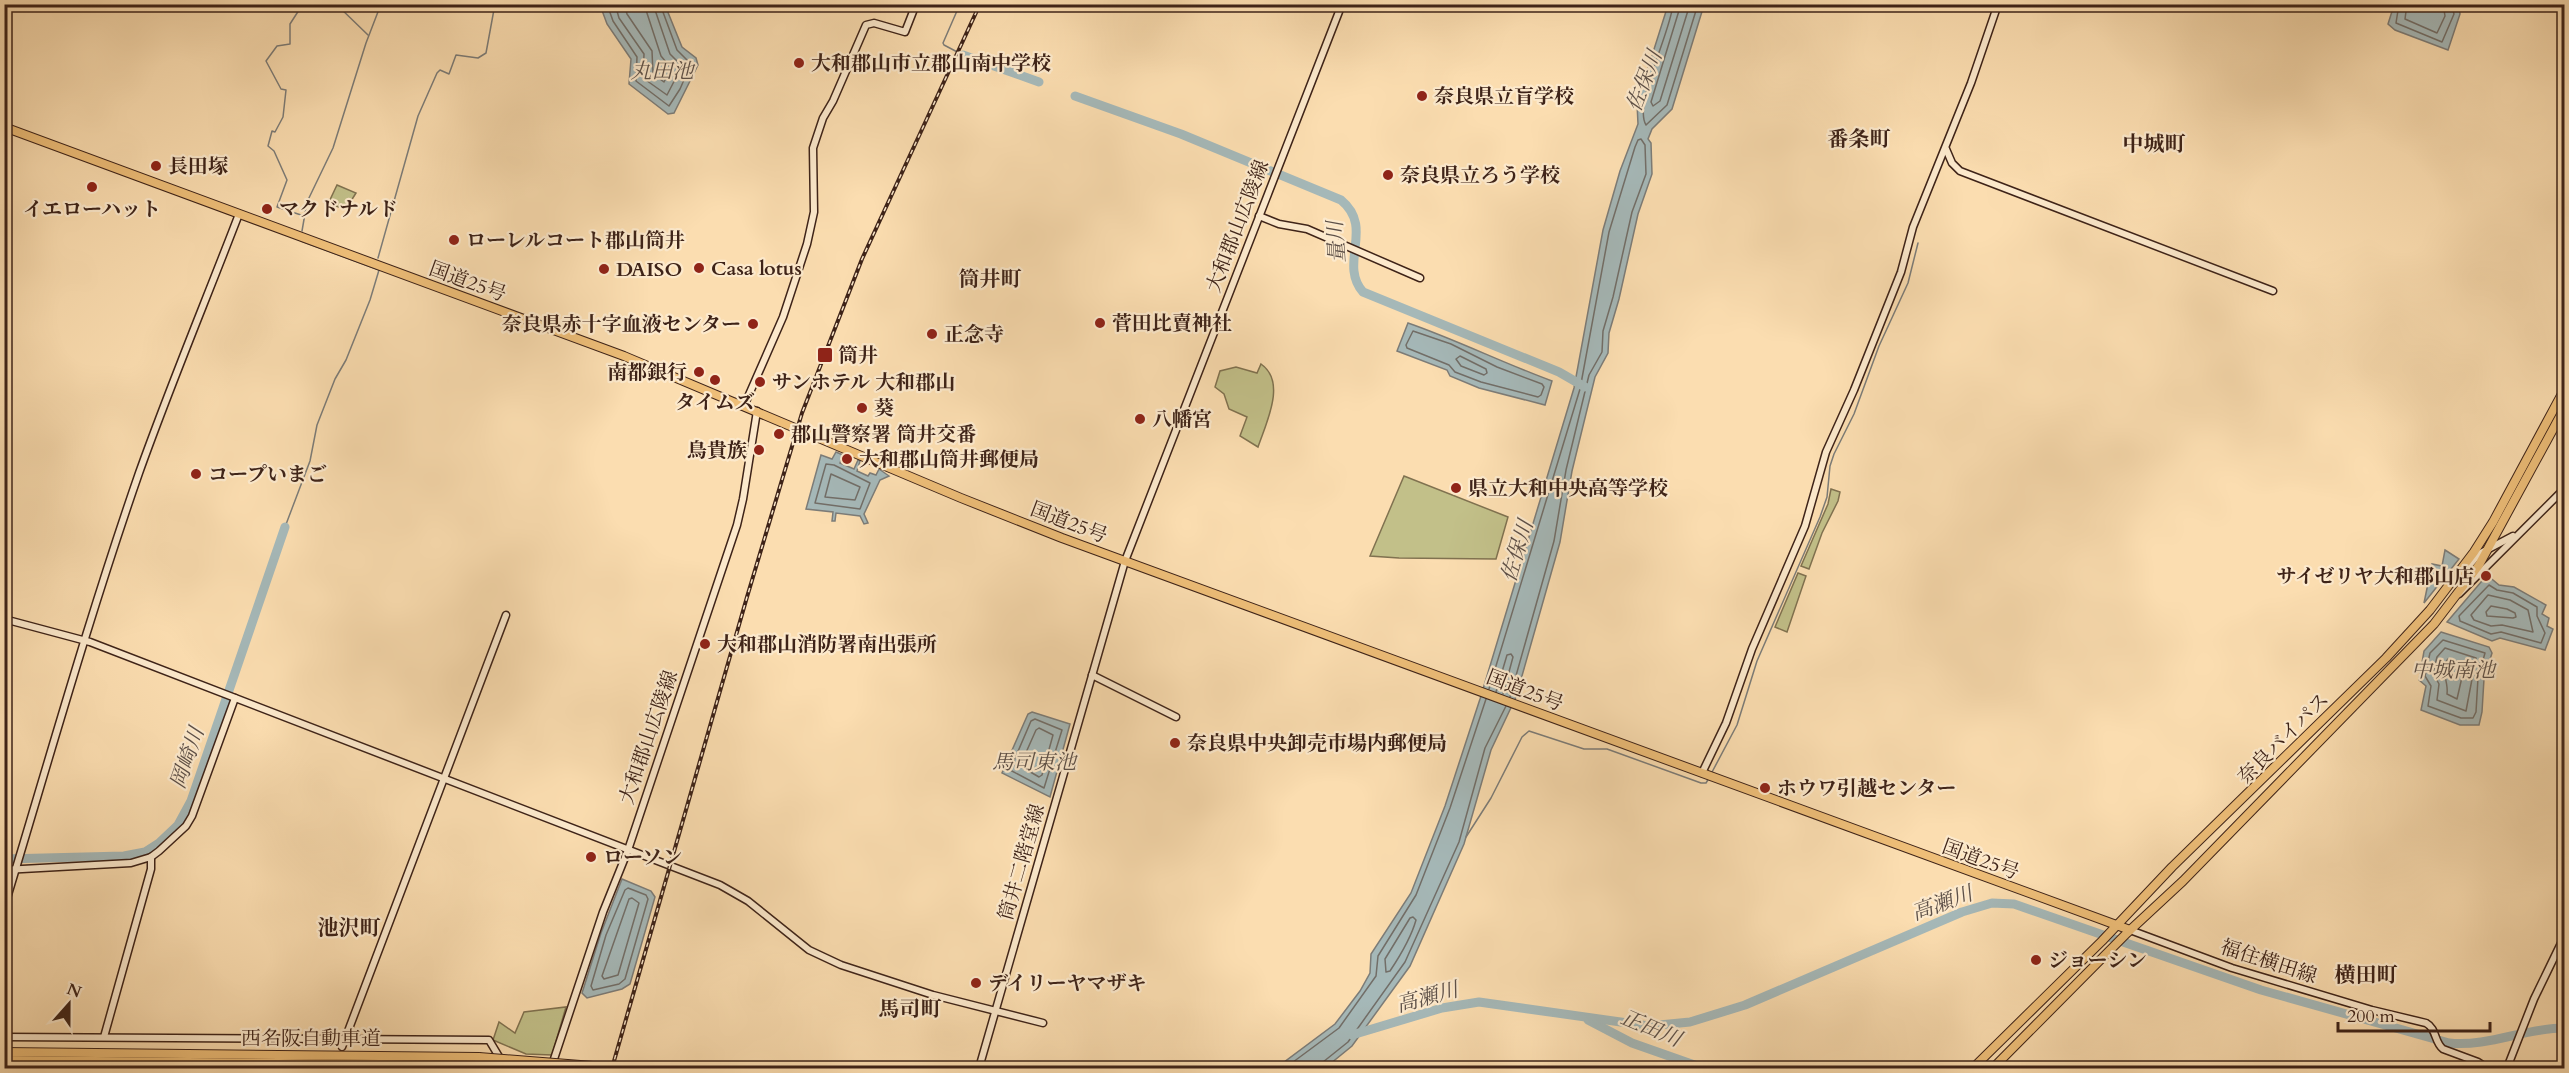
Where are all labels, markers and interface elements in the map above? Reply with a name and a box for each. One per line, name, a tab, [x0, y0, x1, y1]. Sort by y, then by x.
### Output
water label: 佐保川	[1620, 45, 1670, 116]
place label: 大和郡山市立郡山南中学校	[811, 50, 1051, 77]
marker: 大和郡山市立郡山南中学校	[792, 56, 806, 70]
water label: 丸田池	[631, 57, 695, 86]
place label: 奈良県立盲学校	[1434, 83, 1574, 110]
marker: 奈良県立盲学校	[1415, 89, 1429, 103]
district label: 番条町	[1828, 125, 1891, 154]
district label: 中城町	[2123, 130, 2186, 159]
place label: 長田塚	[168, 153, 228, 180]
street label: 大和郡山広陵線	[1200, 156, 1275, 296]
marker: 長田塚	[149, 159, 163, 173]
place label: 奈良県立ろう学校	[1400, 162, 1560, 189]
marker: 奈良県立ろう学校	[1381, 168, 1395, 182]
marker: イエローハット	[85, 180, 99, 194]
place label: イエローハット	[23, 196, 161, 223]
place label: マクドナルド	[279, 196, 398, 223]
marker: マクドナルド	[260, 202, 274, 216]
water label: 量川	[1320, 218, 1352, 264]
place label: ローレルコート郡山筒井	[466, 227, 685, 254]
marker: ローレルコート郡山筒井	[447, 233, 461, 247]
street label: 国道25号	[425, 255, 510, 308]
place label: Casa lotus	[711, 255, 802, 282]
place label: DAISO	[616, 256, 682, 283]
marker: Casa lotus	[692, 261, 706, 275]
marker: DAISO	[597, 262, 611, 276]
district label: 筒井町	[959, 265, 1022, 294]
place label: 菅田比賣神社	[1112, 310, 1232, 337]
place label: 奈良県赤十字血液センター	[502, 311, 741, 338]
marker: 菅田比賣神社	[1093, 316, 1107, 330]
marker: 奈良県赤十字血液センター	[746, 317, 760, 331]
place label: 正念寺	[944, 321, 1004, 348]
marker: 正念寺	[925, 327, 939, 341]
place label: 筒井	[838, 342, 878, 369]
marker: 筒井	[816, 346, 834, 364]
place label: 南都銀行	[607, 359, 687, 386]
marker: 南都銀行	[692, 365, 706, 379]
place label: サンホテル 大和郡山	[772, 369, 955, 396]
marker: タイムズ	[708, 373, 722, 387]
marker: サンホテル 大和郡山	[753, 375, 767, 389]
place label: タイムズ	[675, 389, 755, 416]
place label: 葵	[874, 395, 894, 422]
marker: 葵	[855, 401, 869, 415]
place label: 八幡宮	[1152, 406, 1212, 433]
marker: 八幡宮	[1133, 412, 1147, 426]
place label: 郡山警察署 筒井交番	[791, 421, 976, 448]
marker: 郡山警察署 筒井交番	[772, 427, 786, 441]
place label: 鳥貴族	[687, 437, 747, 464]
marker: 鳥貴族	[752, 443, 766, 457]
place label: 大和郡山筒井郵便局	[859, 446, 1039, 473]
marker: 大和郡山筒井郵便局	[840, 452, 854, 466]
place label: コープいまご	[208, 461, 327, 488]
marker: コープいまご	[189, 467, 203, 481]
place label: 県立大和中央高等学校	[1468, 475, 1668, 502]
marker: 県立大和中央高等学校	[1449, 481, 1463, 495]
street label: 国道25号	[1026, 495, 1111, 549]
water label: 佐保川	[1494, 515, 1541, 586]
place label: サイゼリヤ大和郡山店	[2276, 563, 2474, 590]
marker: サイゼリヤ大和郡山店	[2479, 569, 2493, 583]
place label: 大和郡山消防署南出張所	[717, 631, 937, 658]
marker: 大和郡山消防署南出張所	[698, 637, 712, 651]
water label: 中城南池	[2411, 656, 2497, 685]
street label: 国道25号	[1482, 663, 1567, 717]
street label: 大和郡山広陵線	[613, 667, 684, 808]
street label: 奈良バイパス	[2232, 687, 2335, 790]
water label: 岡崎川	[164, 722, 212, 793]
place label: 奈良県中央卸売市場内郵便局	[1187, 730, 1447, 757]
marker: 奈良県中央卸売市場内郵便局	[1168, 736, 1182, 750]
water label: 馬司東池	[992, 748, 1078, 777]
place label: ホウワ引越センター	[1777, 775, 1956, 802]
marker: ホウワ引越センター	[1758, 781, 1772, 795]
street label: 筒井二階堂線	[992, 801, 1051, 924]
street label: 国道25号	[1938, 833, 2023, 886]
place label: ローソン	[603, 844, 682, 871]
marker: ローソン	[584, 850, 598, 864]
water label: 高瀬川	[1908, 878, 1979, 928]
district label: 池沢町	[318, 914, 381, 943]
street label: 福住横田線	[2217, 933, 2321, 990]
place label: ジョーシン	[2048, 947, 2147, 974]
marker: ジョーシン	[2029, 953, 2043, 967]
district label: 横田町	[2335, 961, 2398, 990]
place label: デイリーヤマザキ	[988, 970, 1147, 997]
north arrow	[39, 974, 99, 1034]
water label: 高瀬川	[1393, 975, 1463, 1020]
marker: デイリーヤマザキ	[969, 976, 983, 990]
text: N	[64, 978, 85, 1004]
district label: 馬司町	[879, 995, 942, 1024]
scale bar	[2338, 995, 2490, 1033]
water label: 正田川	[1616, 1003, 1687, 1055]
text: 200 m	[2347, 1004, 2395, 1029]
street label: 西名阪自動車道	[241, 1025, 381, 1052]

